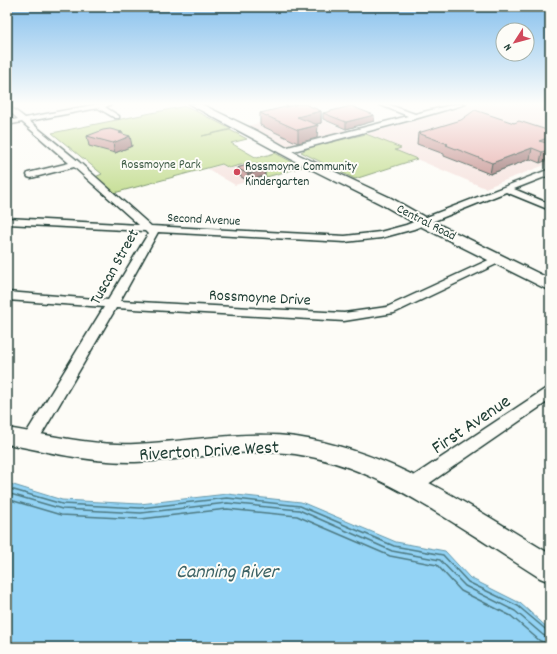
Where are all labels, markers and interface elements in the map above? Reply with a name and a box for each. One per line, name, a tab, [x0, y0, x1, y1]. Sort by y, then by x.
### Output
north arrow	[495, 22, 535, 62]
text: N	[500, 39, 517, 54]
park label: Rossmoyne Park	[121, 156, 201, 175]
place label: Rossmoyne Community Kindergarten	[245, 158, 358, 192]
marker: Rossmoyne Community Kindergarten	[232, 167, 242, 177]
street label: Central Road	[393, 200, 459, 246]
street label: Second Avenue	[167, 209, 241, 232]
street label: Tuscan Street	[85, 225, 146, 309]
street label: Rossmoyne Drive	[208, 284, 311, 313]
street label: First Avenue	[427, 389, 517, 462]
street label: Riverton Drive West	[139, 435, 280, 470]
water label: Canning River	[176, 559, 281, 587]

